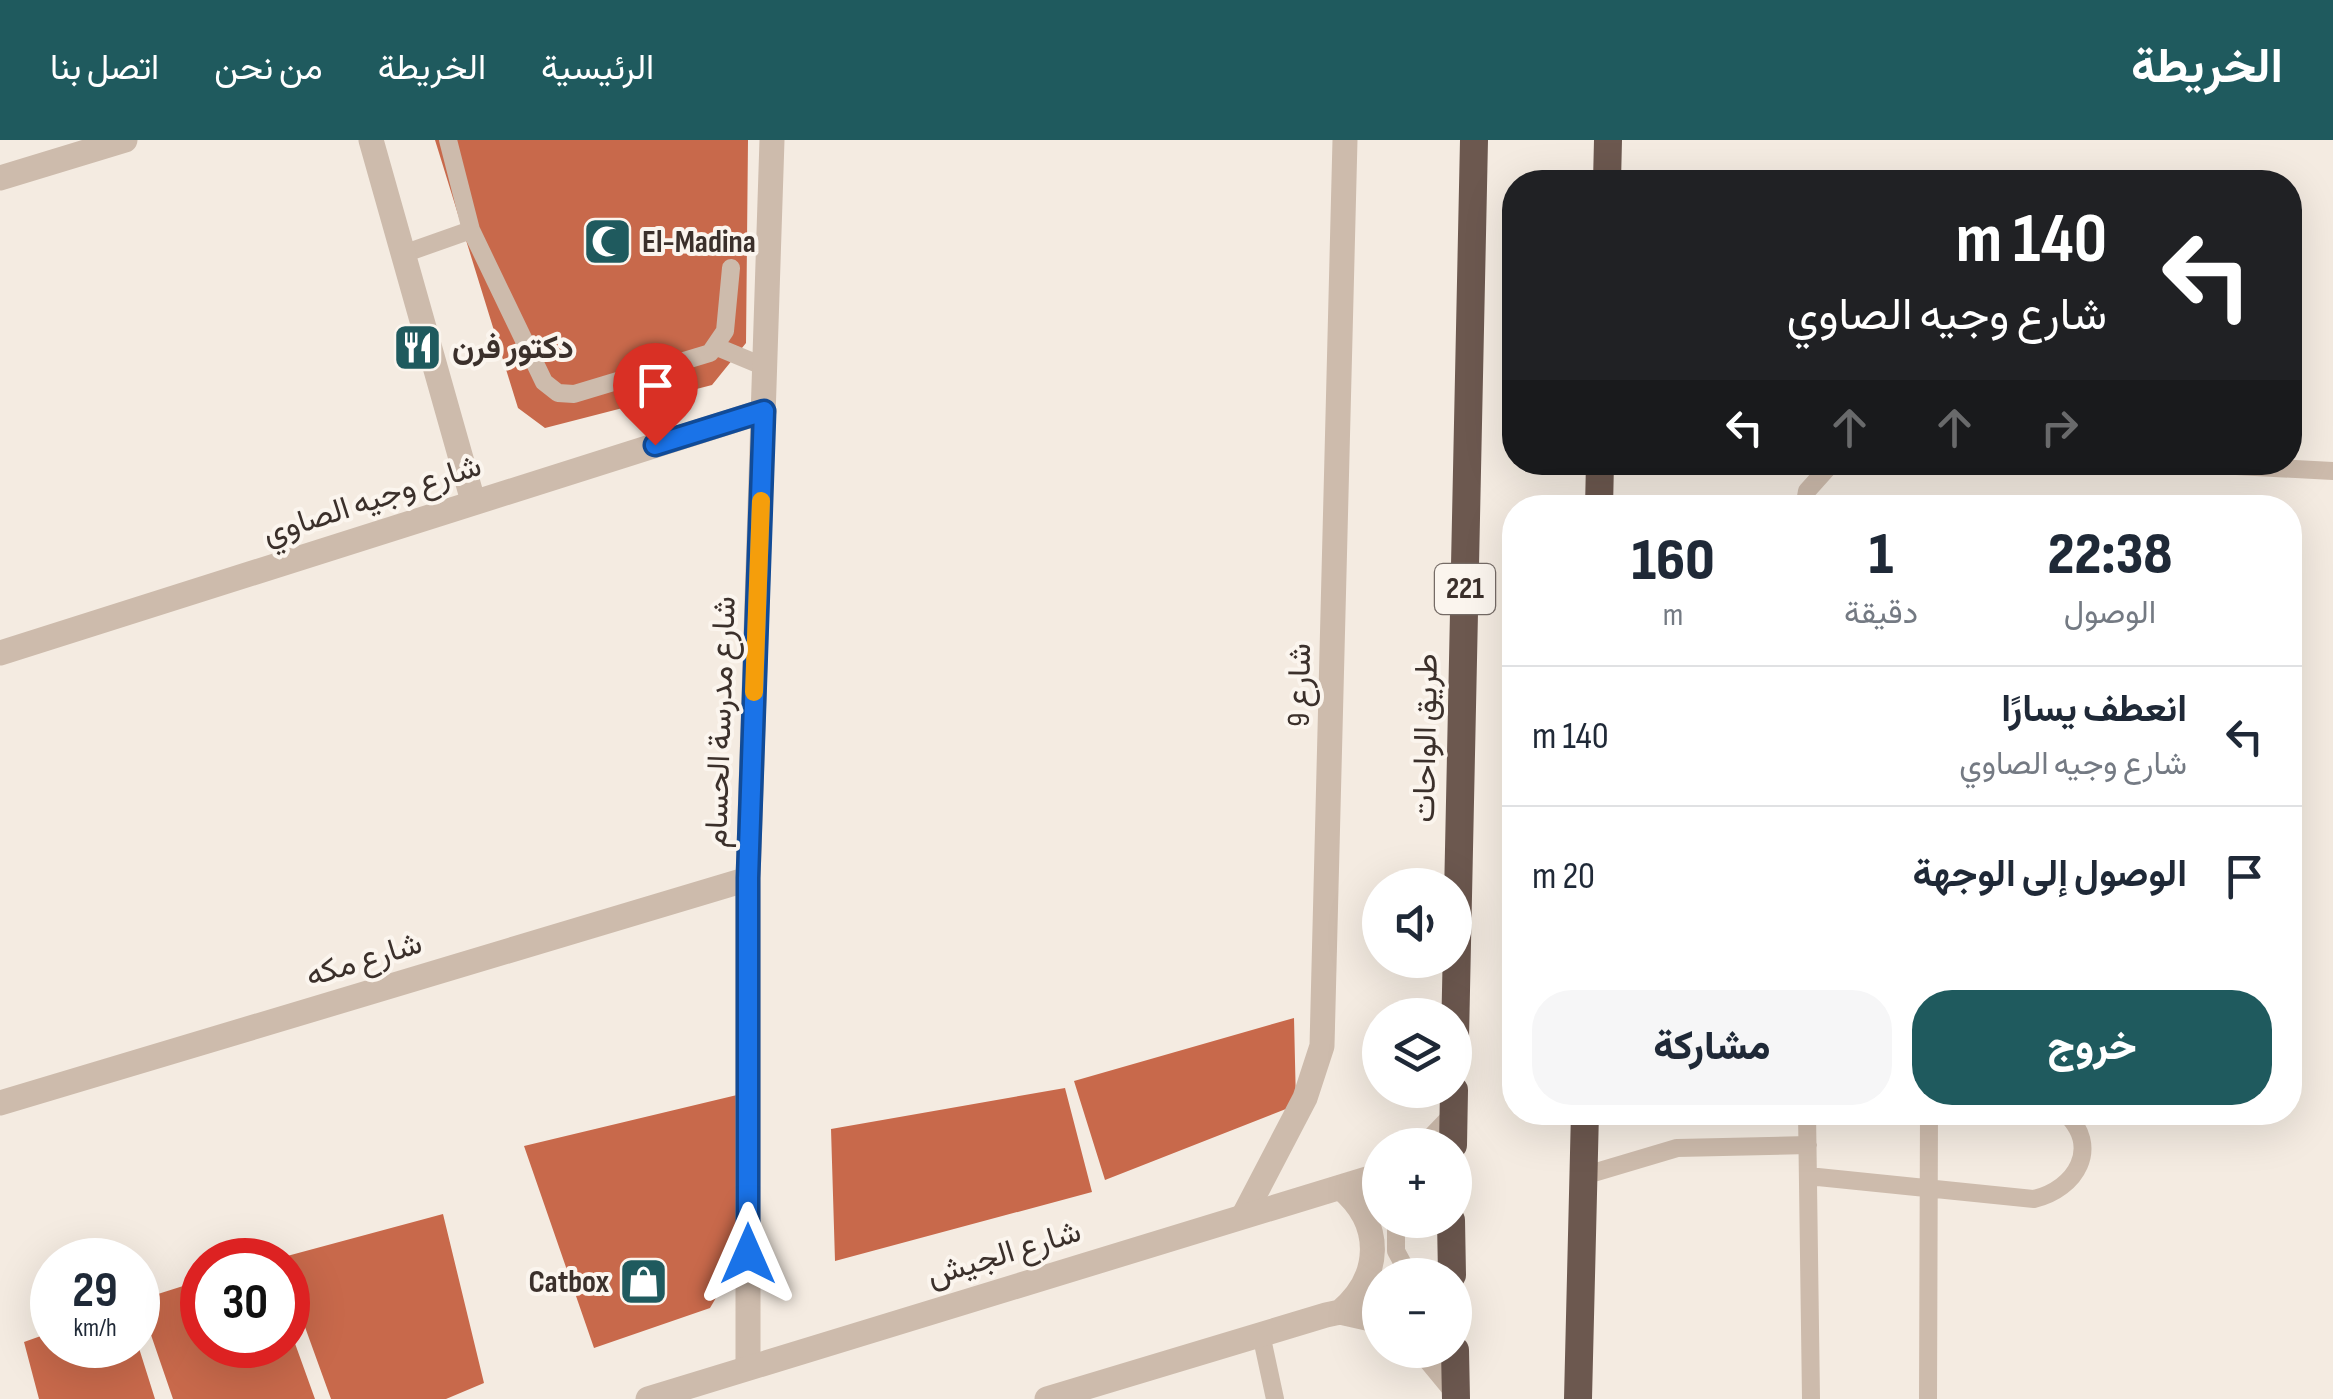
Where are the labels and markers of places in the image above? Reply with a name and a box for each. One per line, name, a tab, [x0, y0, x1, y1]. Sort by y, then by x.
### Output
mosque icon: El-Madina	[581, 216, 633, 268]
place label: El-Madina	[642, 223, 756, 262]
restaurant icon: دكتور فرن	[391, 322, 443, 374]
place label: دكتور فرن	[452, 329, 574, 368]
pin	[613, 343, 698, 446]
shop icon: Catbox	[618, 1256, 670, 1308]
place label: Catbox	[528, 1263, 610, 1302]

